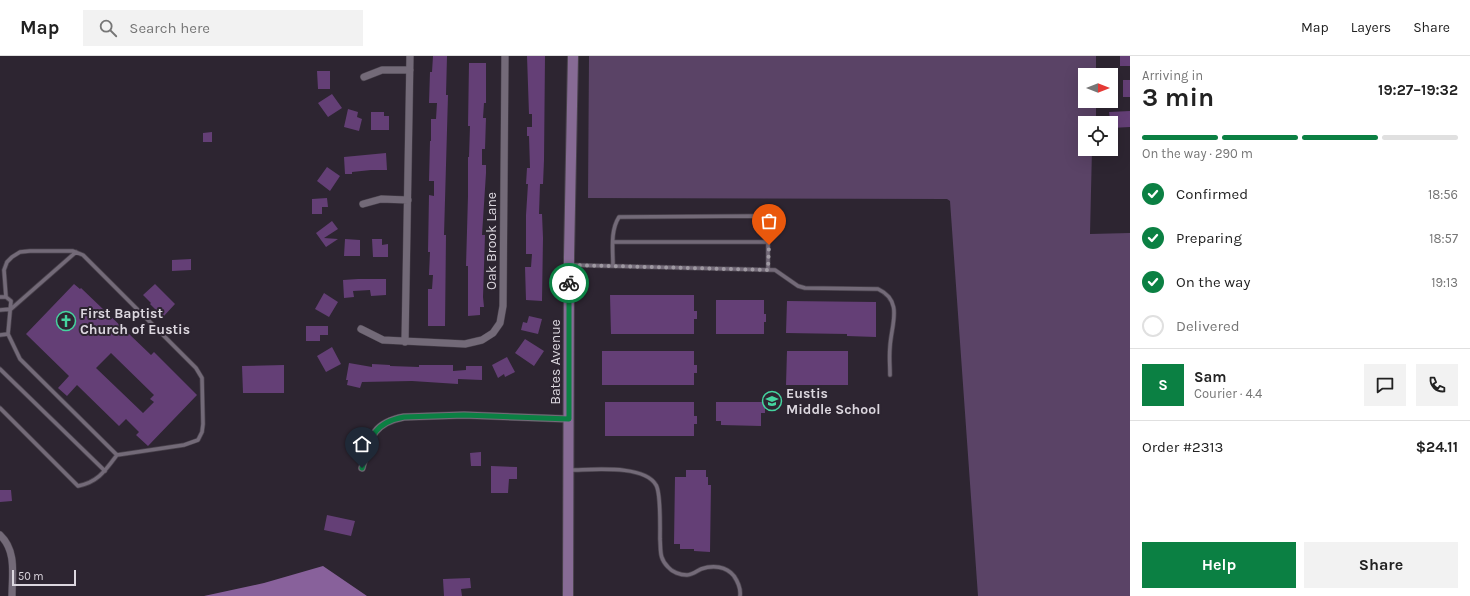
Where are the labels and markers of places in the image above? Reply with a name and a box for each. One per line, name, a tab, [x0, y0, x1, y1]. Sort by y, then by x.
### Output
pin	[752, 204, 786, 245]
place label: First Baptist Church of Eustis	[80, 305, 190, 338]
church icon: First Baptist Church of Eustis	[55, 310, 77, 332]
place label: Eustis Middle School	[786, 385, 880, 418]
school or university icon: Eustis Middle School	[761, 390, 783, 412]
pin	[345, 427, 379, 468]

